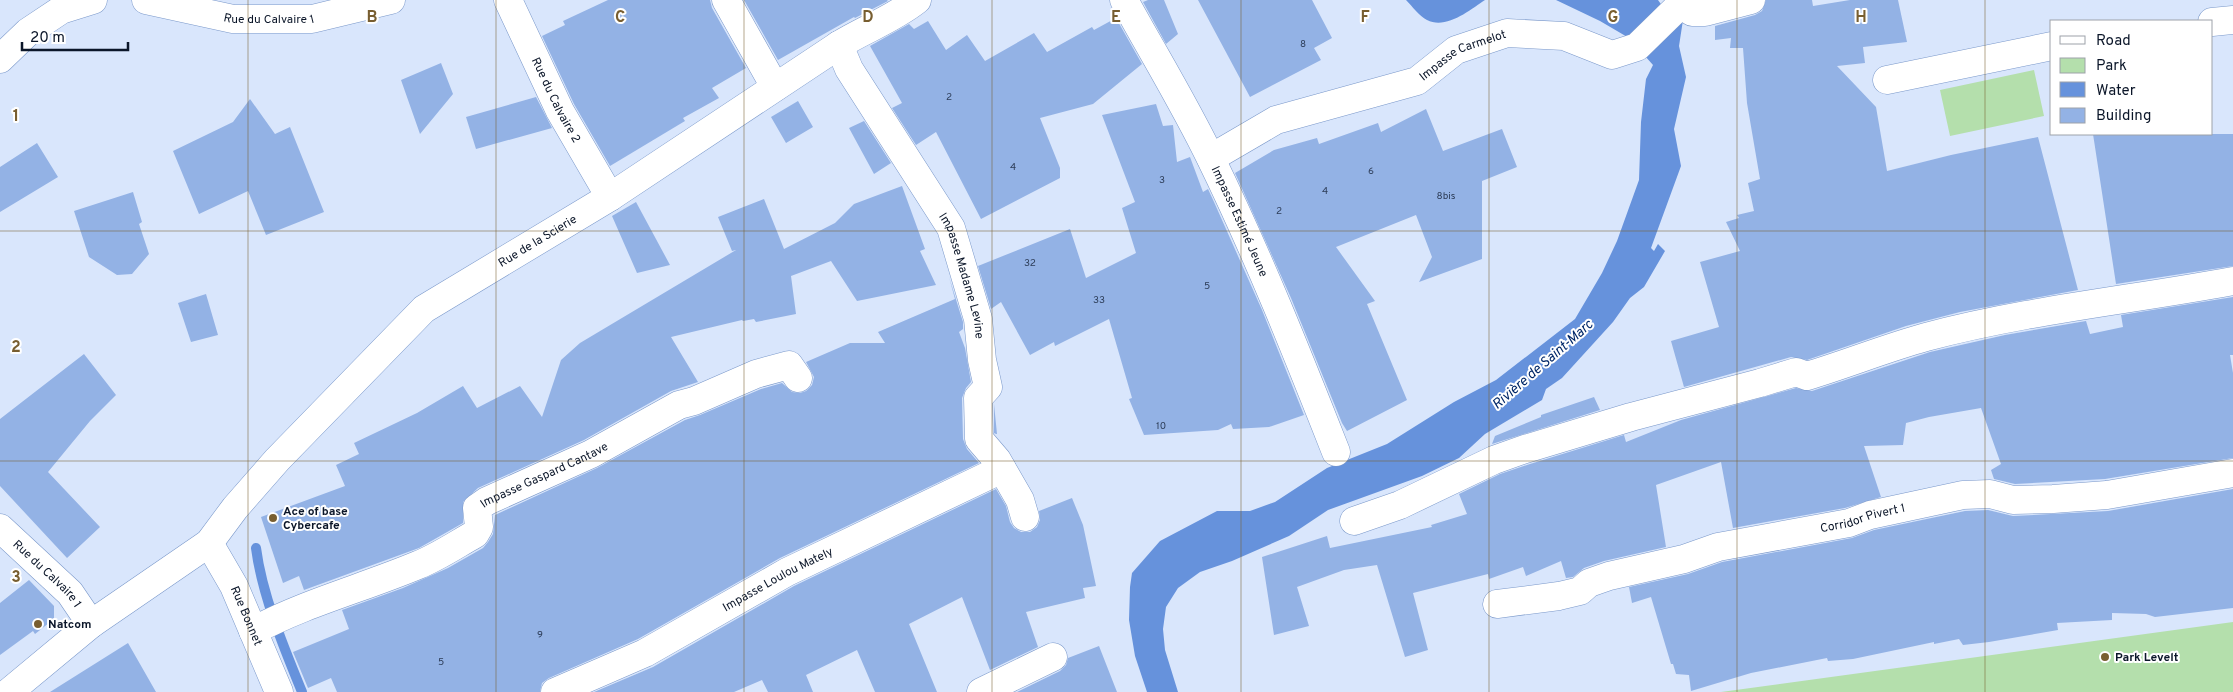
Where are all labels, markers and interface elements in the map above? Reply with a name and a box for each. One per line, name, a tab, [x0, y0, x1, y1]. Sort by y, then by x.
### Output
text: B	[366, 8, 378, 28]
text: C	[615, 8, 625, 28]
text: D	[862, 8, 874, 28]
text: E	[1111, 8, 1121, 28]
text: F	[1360, 8, 1370, 28]
text: G	[1608, 8, 1618, 28]
text: H	[1855, 8, 1867, 28]
street label: Rue du Calvaire 1	[222, 10, 316, 28]
scale bar	[22, 20, 129, 52]
legend	[2050, 20, 2213, 135]
street label: Impasse Carmelot	[1416, 27, 1508, 85]
text: 20 m	[30, 29, 65, 48]
text: Road	[2096, 32, 2131, 51]
house number: 8	[1300, 38, 1306, 51]
street label: Rue du Calvaire 2	[527, 55, 584, 146]
text: Park	[2096, 57, 2127, 76]
text: Water	[2096, 82, 2136, 101]
house number: 2	[946, 91, 952, 104]
text: 1	[13, 107, 19, 127]
text: Building	[2096, 107, 2151, 126]
house number: 4	[1010, 161, 1016, 174]
street label: Impasse Estimé Jeune	[1207, 164, 1271, 280]
house number: 6	[1368, 165, 1374, 178]
house number: 3	[1159, 174, 1165, 187]
house number: 4	[1322, 185, 1328, 198]
house number: 8bis	[1437, 190, 1456, 203]
house number: 2	[1276, 205, 1282, 218]
street label: Impasse Madame Levine	[934, 210, 987, 340]
street label: Rue de la Scierie	[496, 212, 580, 271]
house number: 32	[1024, 257, 1036, 270]
house number: 5	[1204, 280, 1210, 293]
house number: 33	[1093, 294, 1105, 307]
water label: Rivière de Saint-Marc	[1489, 316, 1597, 414]
text: 2	[11, 338, 21, 358]
house number: 10	[1156, 420, 1166, 433]
street label: Impasse Gaspard Cantave	[477, 439, 611, 512]
street label: Corridor Pivert 1	[1819, 501, 1907, 537]
place label: Ace of base Cybercafe	[283, 504, 348, 534]
marker: Ace of base Cybercafe	[267, 512, 279, 524]
street label: Rue du Calvaire 1	[9, 537, 85, 611]
street label: Impasse Loulou Mately	[720, 544, 836, 616]
text: 3	[11, 568, 21, 588]
street label: Rue Bonnet	[226, 584, 265, 648]
place label: Natcom	[48, 617, 91, 633]
marker: Natcom	[32, 618, 44, 630]
house number: 9	[537, 629, 543, 642]
place label: Park Levelt	[2115, 650, 2179, 666]
marker: Park Levelt	[2099, 651, 2111, 663]
house number: 5	[438, 656, 444, 669]

